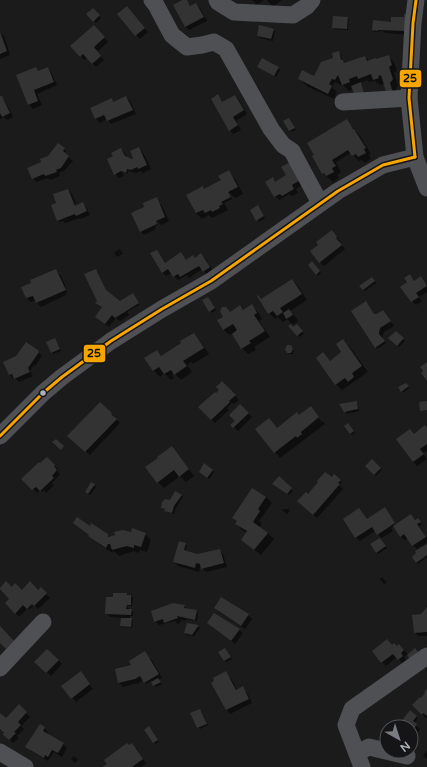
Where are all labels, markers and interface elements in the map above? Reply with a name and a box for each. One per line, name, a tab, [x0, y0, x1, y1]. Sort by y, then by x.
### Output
line badge: 25	[399, 69, 422, 88]
text: 25	[403, 72, 417, 85]
line badge: 25	[83, 344, 106, 363]
text: 25	[87, 347, 101, 360]
unlabelled marker	[38, 388, 48, 398]
north arrow	[379, 719, 419, 759]
text: N	[397, 739, 413, 754]

